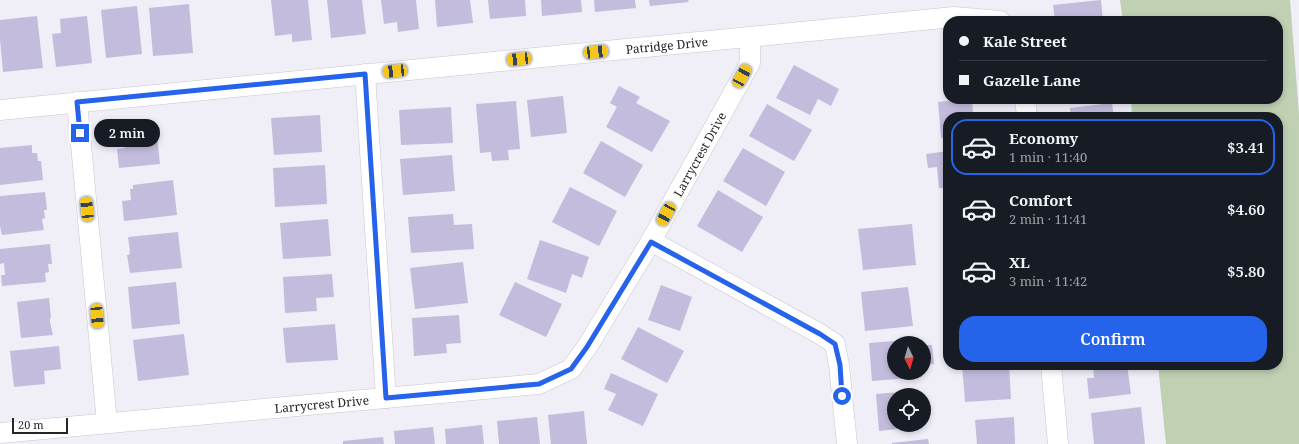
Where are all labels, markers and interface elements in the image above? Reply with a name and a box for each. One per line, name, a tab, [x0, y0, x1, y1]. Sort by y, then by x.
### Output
text: Kale Street	[983, 31, 1067, 51]
street label: Patridge Drive	[625, 33, 709, 57]
car	[583, 45, 609, 59]
car	[506, 52, 532, 66]
car	[731, 63, 753, 89]
car	[382, 64, 408, 78]
text: Gazelle Lane	[983, 70, 1081, 90]
street label: Larrycrest Drive	[669, 109, 730, 200]
callout: 2 min	[94, 119, 160, 147]
route end	[71, 124, 89, 142]
text: 2 min	[109, 124, 145, 142]
text: Economy	[1009, 128, 1078, 148]
icon: car	[961, 129, 997, 165]
text: $3.41	[1227, 137, 1265, 157]
text: 1 min · 11:40	[1009, 148, 1087, 166]
text: Comfort	[1009, 190, 1072, 210]
icon: car	[961, 191, 997, 227]
car	[80, 196, 94, 222]
text: $4.60	[1227, 199, 1265, 219]
car	[655, 201, 677, 227]
text: 2 min · 11:41	[1009, 210, 1087, 228]
text: XL	[1009, 252, 1030, 272]
icon: car	[961, 253, 997, 289]
text: $5.80	[1227, 261, 1265, 281]
text: 3 min · 11:42	[1009, 272, 1087, 290]
car	[90, 304, 104, 328]
button: Confirm	[959, 316, 1267, 362]
north arrow	[887, 336, 931, 380]
map controls	[887, 336, 931, 432]
route start	[833, 387, 851, 405]
button: locate	[887, 388, 931, 432]
street label: Larrycrest Drive	[274, 391, 370, 417]
scale bar	[12, 416, 68, 435]
text: 20 m	[18, 417, 44, 432]

